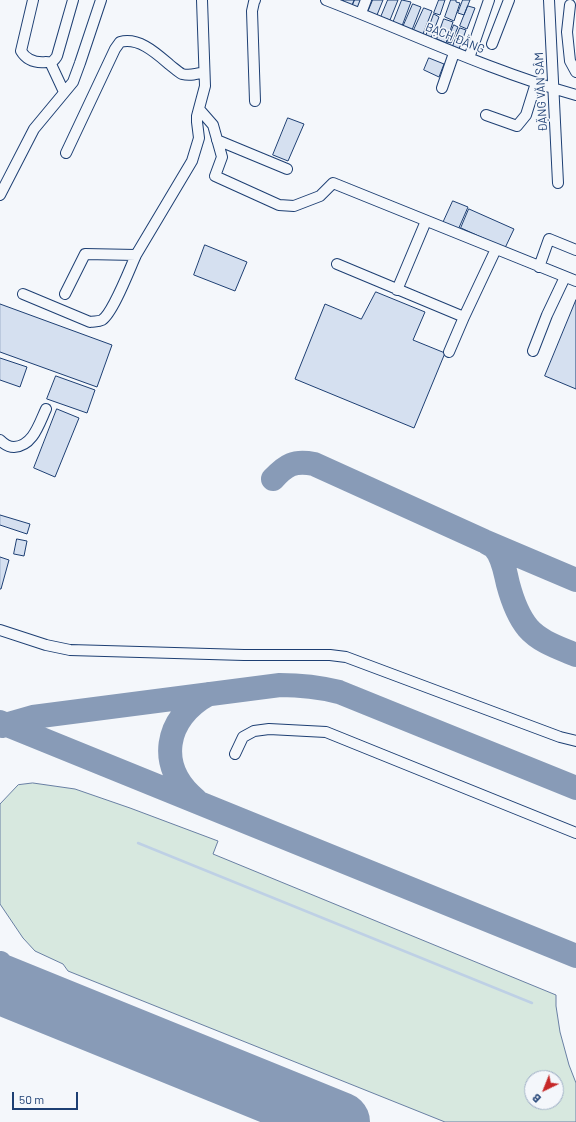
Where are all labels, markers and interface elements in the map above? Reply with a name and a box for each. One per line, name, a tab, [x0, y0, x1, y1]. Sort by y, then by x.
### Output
street label: BẠCH ĐẰNG	[423, 20, 487, 56]
street label: ĐẶNG VĂN SÂM	[532, 52, 550, 132]
north arrow	[524, 1070, 564, 1110]
scale bar	[14, 1084, 80, 1110]
text: B	[529, 1091, 543, 1105]
text: 50 m	[19, 1092, 44, 1106]

